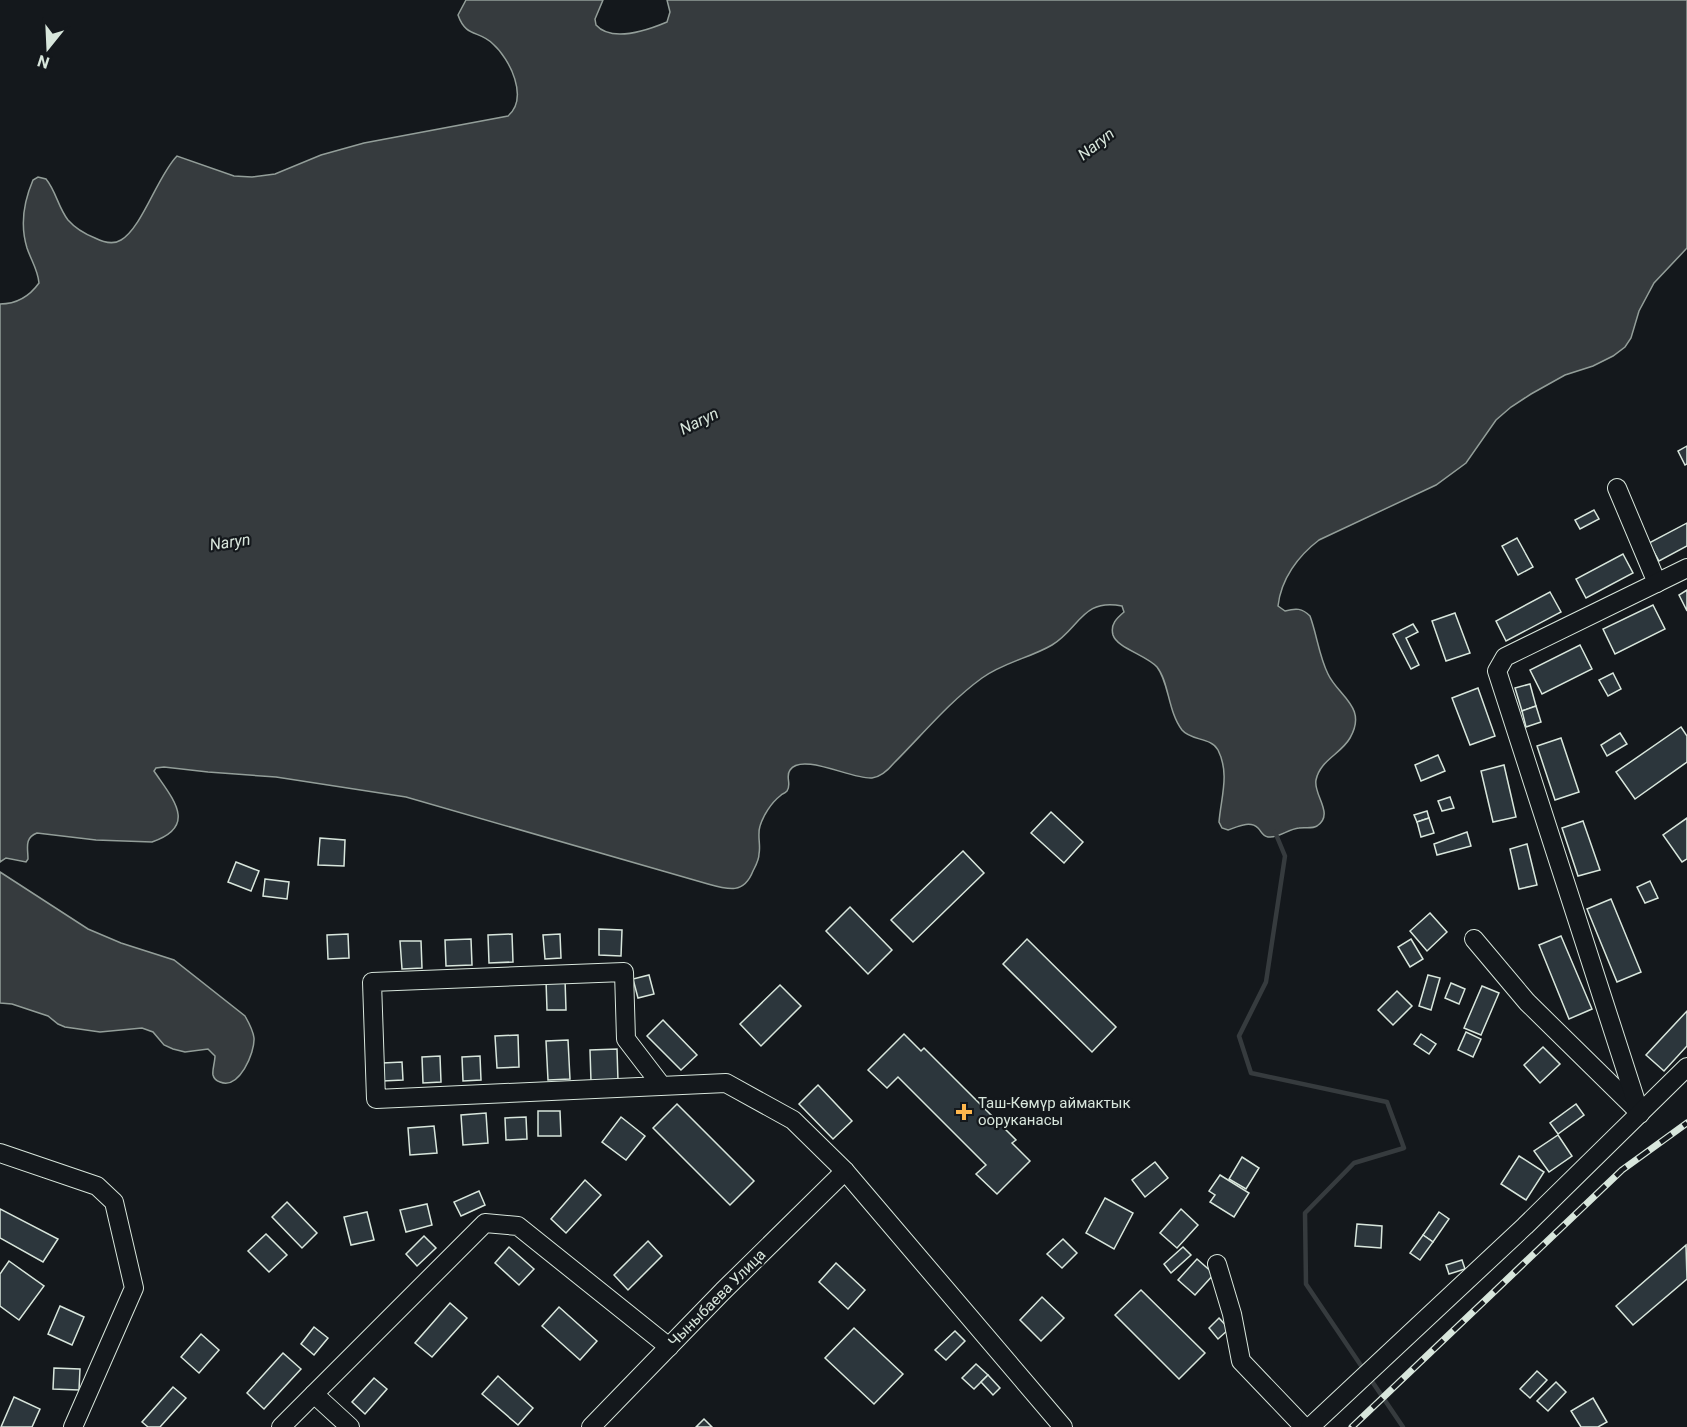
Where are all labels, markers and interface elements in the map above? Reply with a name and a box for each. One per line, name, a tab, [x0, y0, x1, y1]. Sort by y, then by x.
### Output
north arrow	[18, 18, 78, 78]
text: N	[35, 51, 52, 73]
water label: Naryn	[1074, 124, 1118, 164]
water label: Naryn	[676, 404, 722, 438]
water label: Naryn	[208, 530, 252, 554]
place label: Таш-Көмүр аймактык ооруканасы	[978, 1094, 1131, 1129]
marker: Таш-Көмүр аймактык ооруканасы	[955, 1103, 973, 1121]
street label: Чыныбаева Улица	[665, 1246, 769, 1350]

